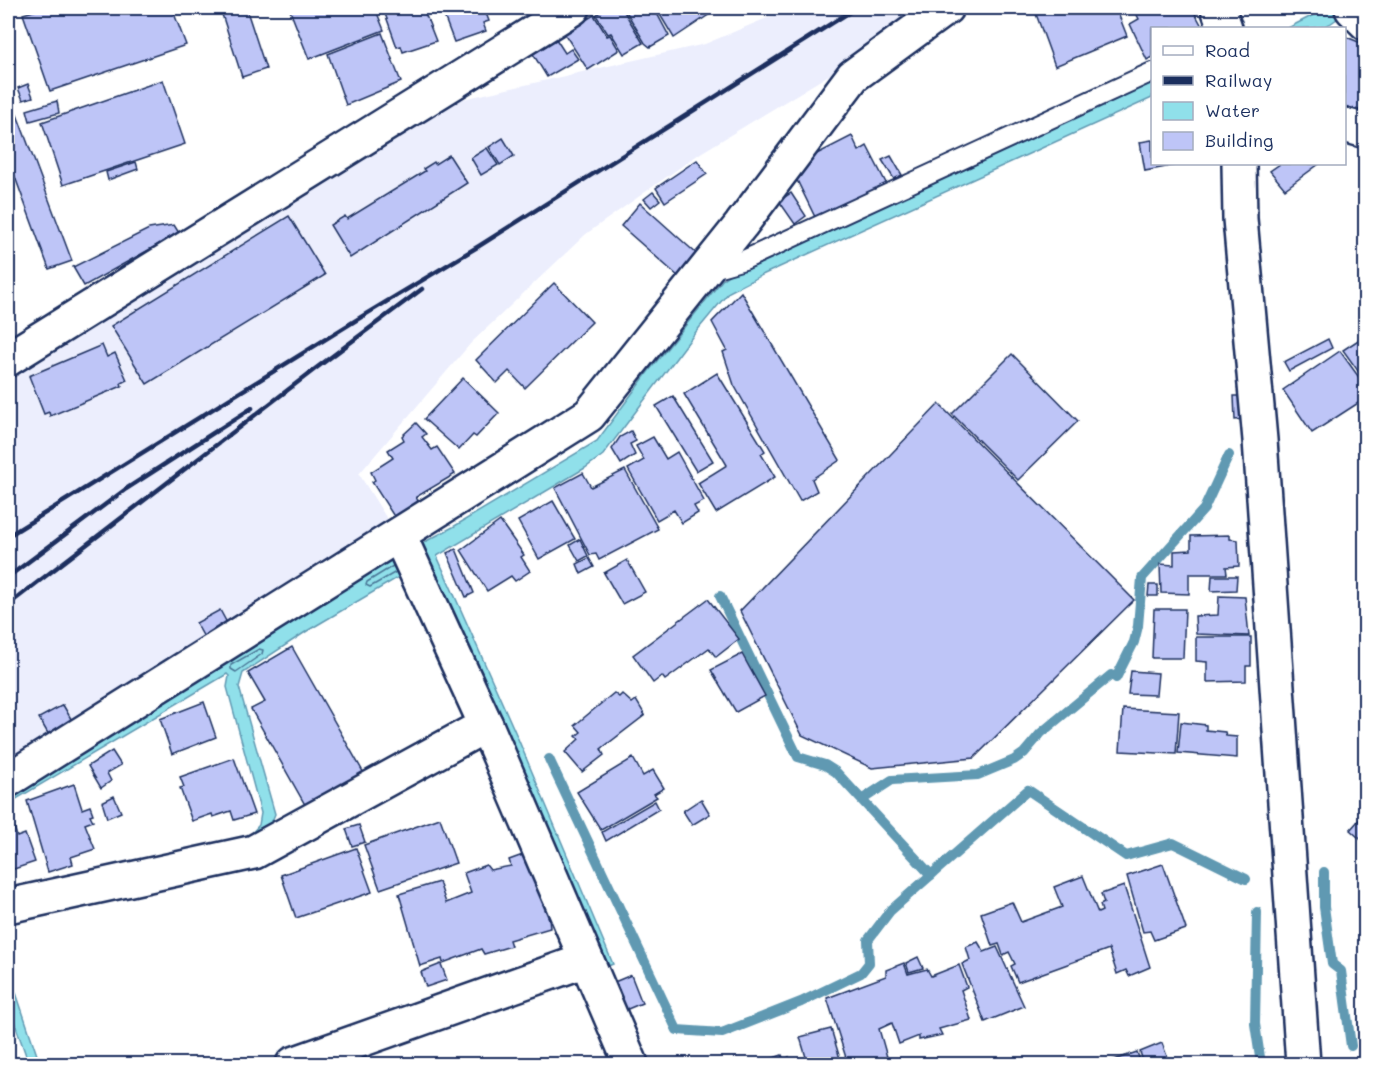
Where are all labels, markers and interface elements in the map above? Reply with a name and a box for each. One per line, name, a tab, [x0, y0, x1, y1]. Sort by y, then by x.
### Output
legend	[1151, 27, 1346, 165]
text: Road	[1205, 38, 1250, 62]
text: Railway	[1205, 68, 1272, 92]
text: Water	[1205, 98, 1260, 122]
text: Building	[1205, 128, 1273, 152]

